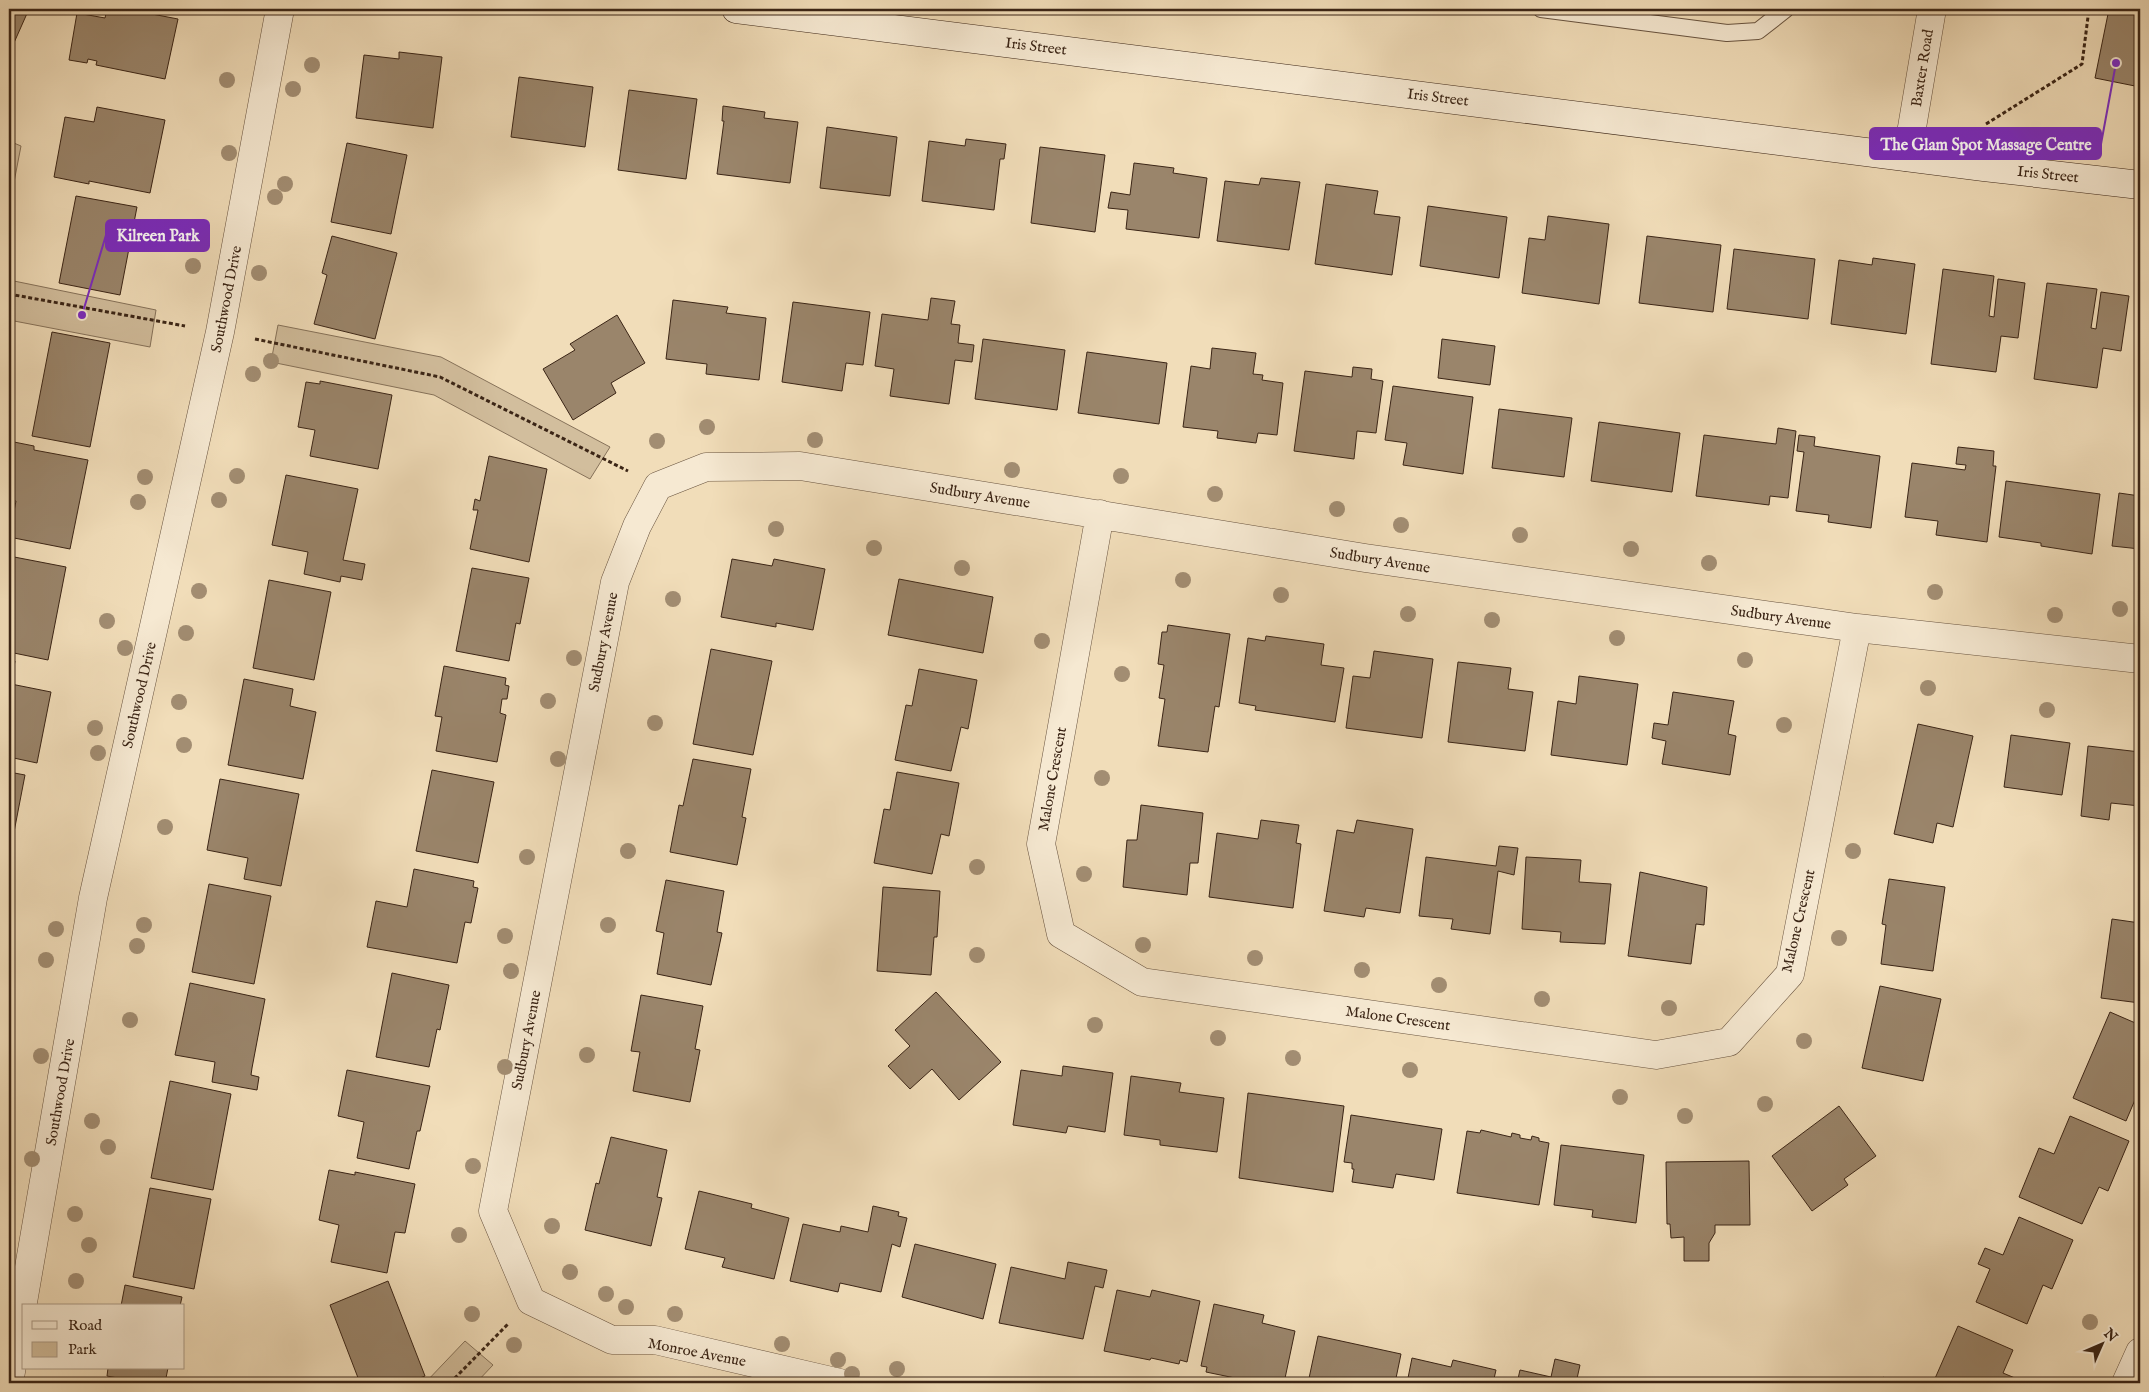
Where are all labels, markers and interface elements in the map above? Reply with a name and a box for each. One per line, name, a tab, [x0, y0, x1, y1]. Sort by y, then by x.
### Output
street label: Baxter Road	[1907, 27, 1938, 108]
street label: Iris Street	[1004, 33, 1068, 60]
street label: Iris Street	[1406, 84, 1470, 111]
callout: The Glam Spot Massage Centre	[1870, 128, 2101, 159]
text: The Glam Spot Massage Centre	[1880, 136, 2092, 156]
street label: Iris Street	[2016, 162, 2080, 187]
callout: Kilreen Park	[106, 220, 209, 251]
text: Kilreen Park	[116, 227, 200, 247]
street label: Southwood Drive	[207, 244, 246, 354]
street label: Sudbury Avenue	[928, 478, 1031, 513]
street label: Sudbury Avenue	[1328, 543, 1431, 578]
street label: Sudbury Avenue	[585, 591, 622, 694]
street label: Sudbury Avenue	[1729, 601, 1832, 634]
street label: Southwood Drive	[118, 640, 161, 750]
street label: Malone Crescent	[1034, 725, 1071, 833]
street label: Malone Crescent	[1777, 868, 1820, 975]
street label: Sudbury Avenue	[508, 989, 545, 1092]
street label: Malone Crescent	[1344, 1002, 1452, 1035]
street label: Southwood Drive	[42, 1037, 79, 1147]
legend	[22, 1304, 185, 1370]
text: Road	[68, 1316, 103, 1335]
north arrow	[2076, 1320, 2126, 1370]
text: N	[2099, 1324, 2121, 1346]
street label: Monroe Avenue	[646, 1334, 748, 1371]
text: Park	[68, 1340, 98, 1359]

